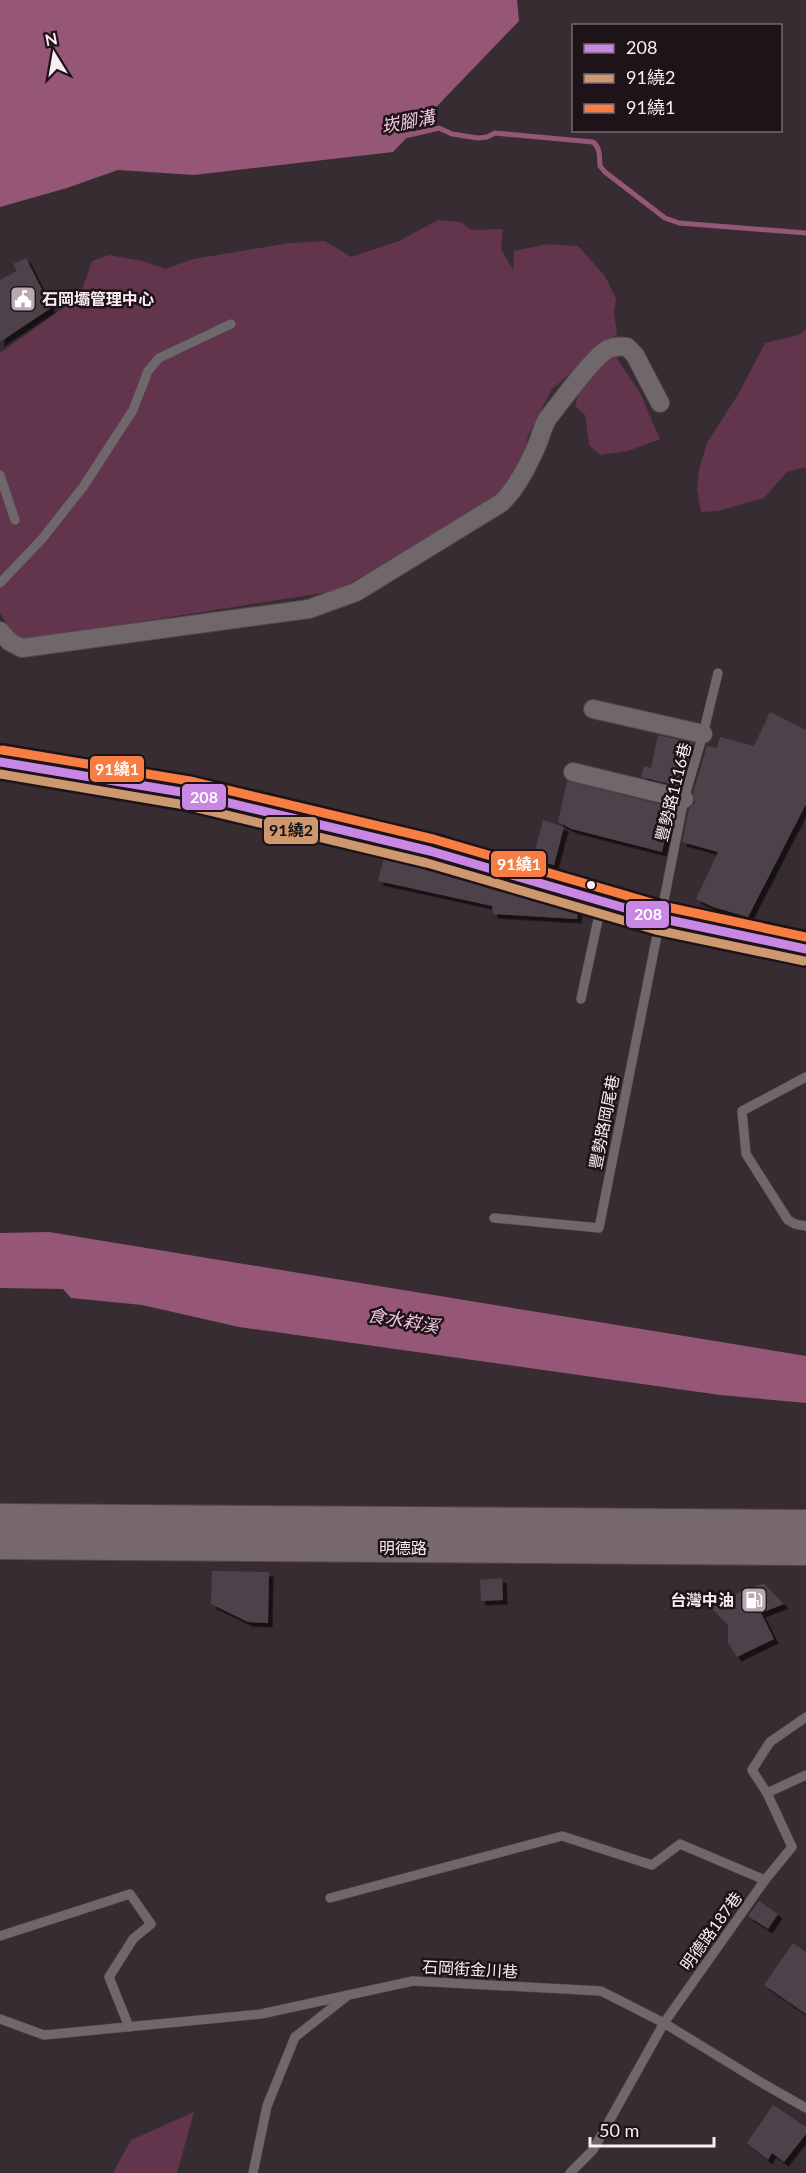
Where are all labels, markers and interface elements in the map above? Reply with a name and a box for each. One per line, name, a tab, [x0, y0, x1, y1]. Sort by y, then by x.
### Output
north arrow	[24, 24, 84, 84]
legend	[572, 24, 782, 132]
text: N	[43, 28, 59, 49]
text: 208	[626, 36, 657, 58]
text: 91繞2	[626, 66, 675, 88]
text: 91繞1	[626, 96, 675, 118]
water label: 崁腳溝	[379, 104, 439, 137]
public building icon: 石岡壩管理中心	[8, 284, 38, 314]
place label: 石岡壩管理中心	[42, 289, 154, 308]
street label: 豐勢路1116巷	[651, 741, 694, 843]
line badge: 91繞1	[89, 755, 145, 783]
text: 91繞1	[95, 759, 139, 778]
line badge: 208	[181, 783, 227, 811]
text: 208	[190, 787, 218, 806]
line badge: 91繞2	[263, 816, 319, 845]
text: 91繞2	[269, 820, 313, 839]
line badge: 91繞1	[490, 850, 547, 878]
text: 91繞1	[497, 854, 541, 873]
unlabelled marker	[585, 879, 597, 891]
line badge: 208	[625, 900, 670, 929]
text: 208	[634, 904, 662, 923]
street label: 豐勢路岡尾巷	[585, 1073, 622, 1171]
water label: 食水嵙溪	[366, 1303, 443, 1338]
street label: 明德路	[379, 1538, 427, 1557]
fuel station icon: 台灣中油	[739, 1585, 769, 1615]
place label: 台灣中油	[670, 1590, 734, 1609]
street label: 明德路187巷	[676, 1888, 745, 1973]
street label: 石岡街金川巷	[422, 1957, 518, 1981]
scale bar	[590, 2110, 714, 2148]
text: 50 m	[599, 2119, 639, 2141]

